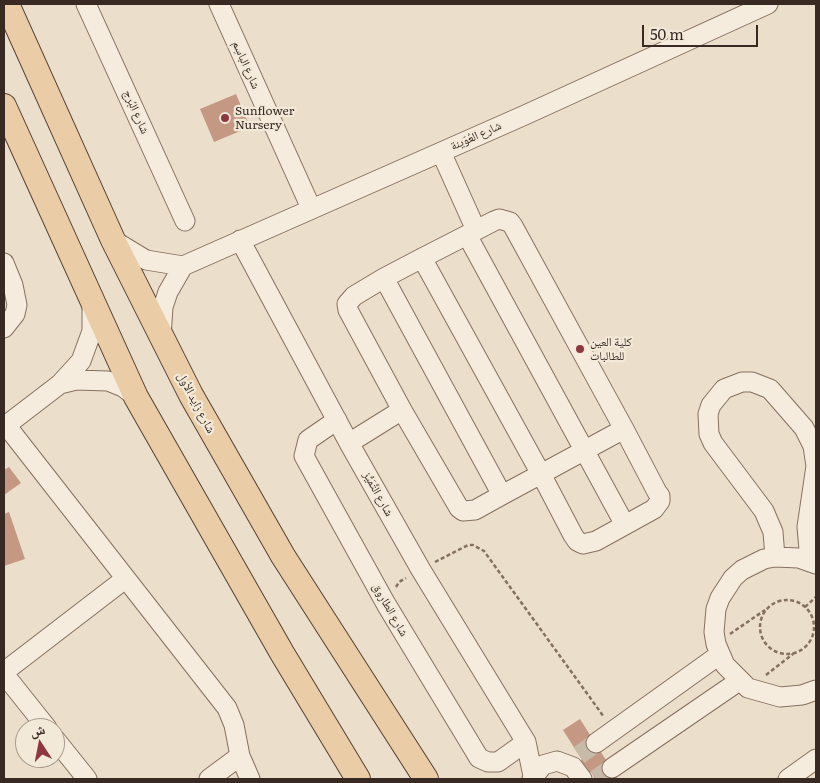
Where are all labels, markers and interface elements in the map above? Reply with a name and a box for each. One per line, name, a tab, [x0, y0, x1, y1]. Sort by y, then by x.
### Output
scale bar	[645, 15, 761, 47]
text: 50 m	[650, 22, 684, 45]
street label: شارع الباسِم	[229, 39, 263, 91]
street label: شارع البُرج	[120, 88, 152, 136]
place label: Sunflower Nursery	[235, 104, 294, 132]
marker: Sunflower Nursery	[219, 112, 231, 124]
street label: شارع العُوَينة	[448, 118, 504, 154]
place label: كلية العين للطالبات	[590, 335, 632, 363]
marker: كلية العين للطالبات	[574, 343, 586, 355]
street label: شارع زايد الأول	[174, 370, 218, 436]
street label: شارع التَّمَيُّز	[360, 469, 396, 519]
street label: شارع الطاروق	[369, 581, 411, 639]
north arrow	[15, 718, 65, 768]
text: ش	[28, 718, 47, 740]

